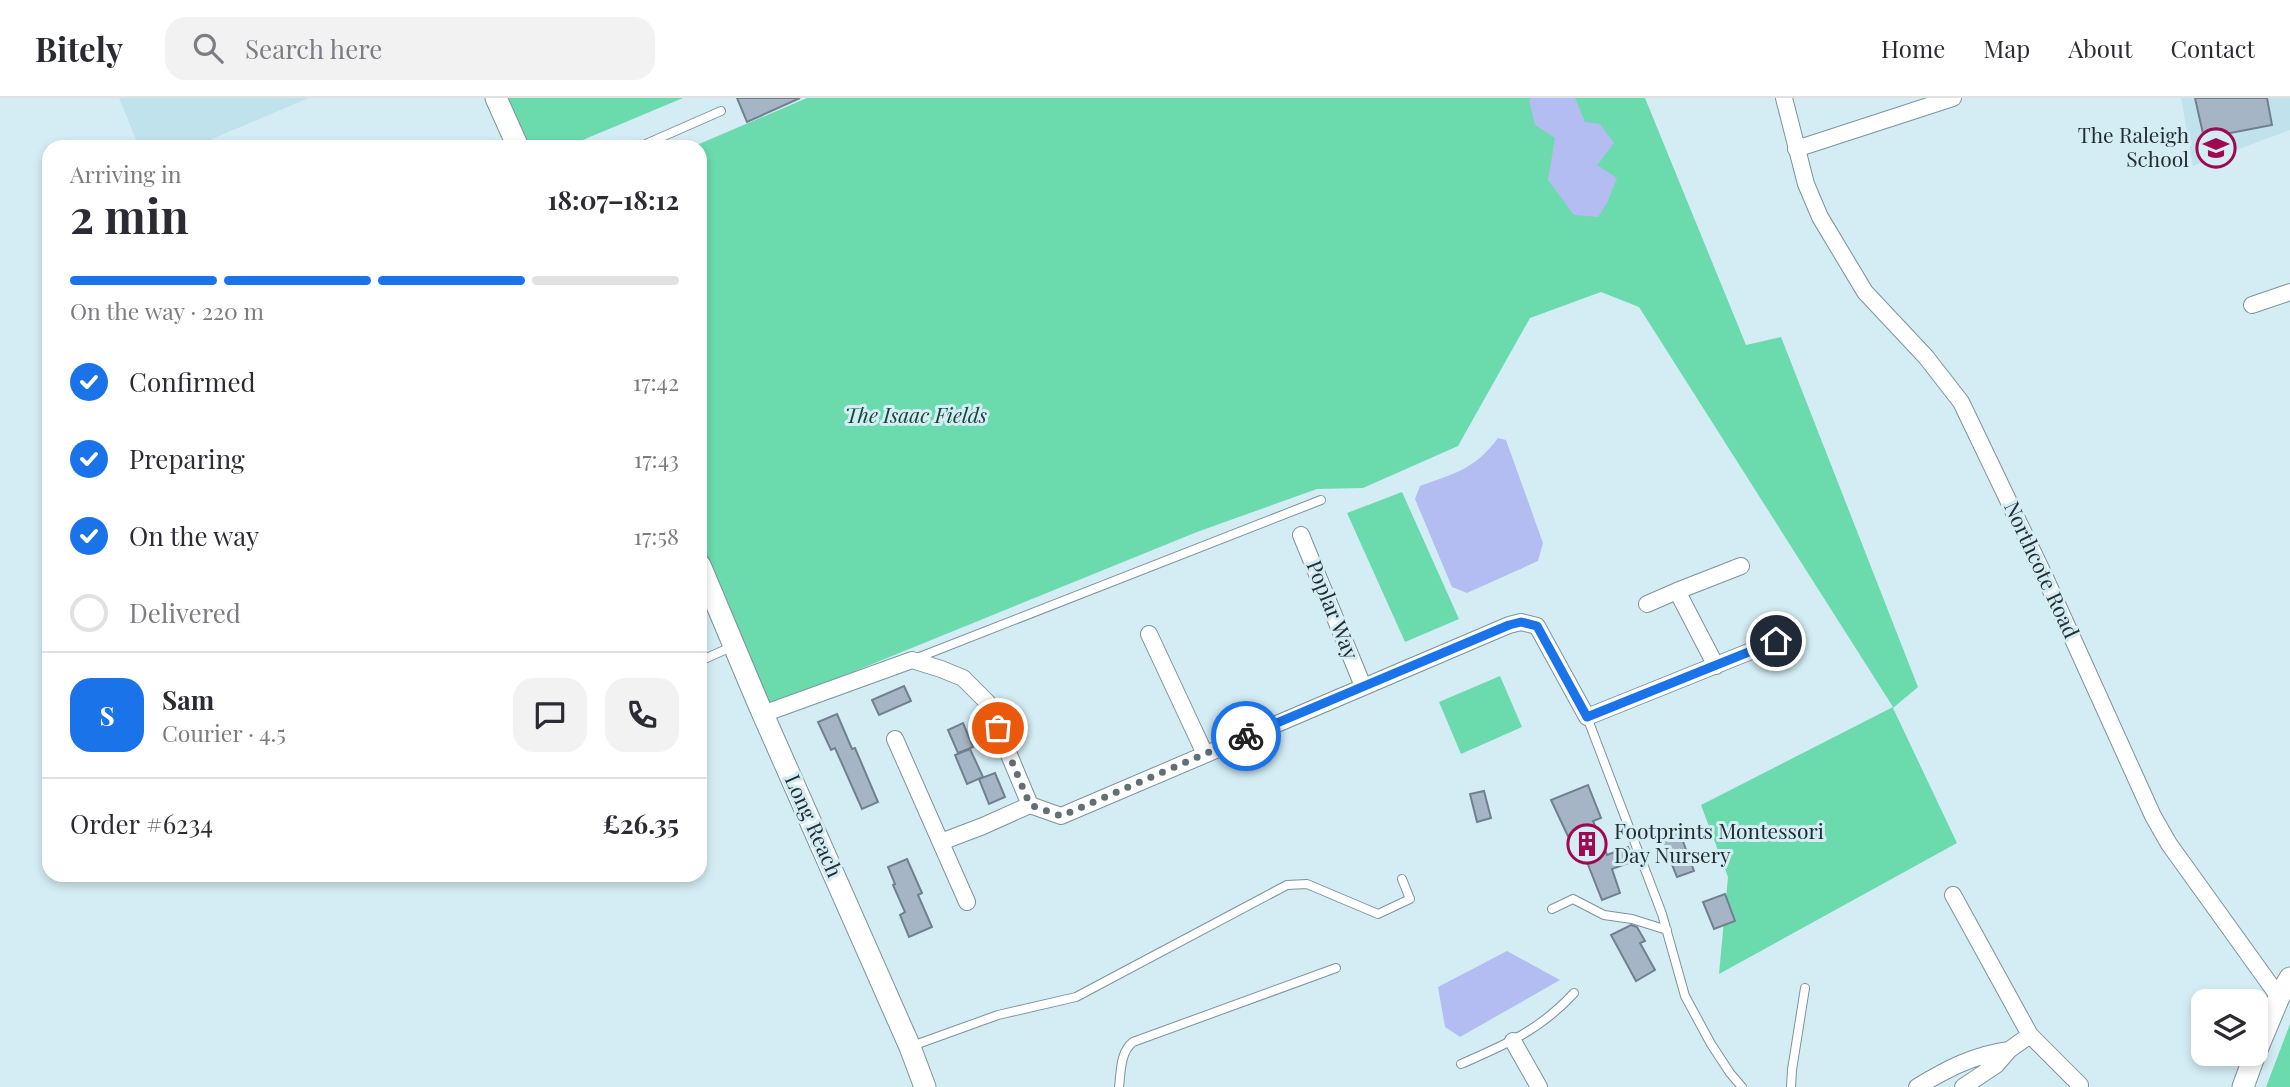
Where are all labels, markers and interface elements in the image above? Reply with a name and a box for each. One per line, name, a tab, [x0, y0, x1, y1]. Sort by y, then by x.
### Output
search box	[165, 17, 655, 80]
text: Bitely	[35, 26, 123, 70]
icon: search	[189, 29, 227, 67]
text: Search here	[245, 31, 383, 66]
text: Home	[1881, 32, 1945, 64]
text: Map	[1983, 32, 2030, 64]
text: About	[2068, 32, 2132, 64]
text: Contact	[2170, 32, 2255, 64]
place label: The Raleigh School	[2078, 120, 2190, 172]
school or university icon: The Raleigh School	[2195, 127, 2237, 169]
text: Arriving in	[70, 158, 182, 189]
text: 18:07–18:12	[548, 182, 679, 217]
text: 2 min	[70, 184, 189, 246]
text: On the way · 220 m	[70, 295, 264, 326]
icon: check	[70, 363, 108, 401]
text: Confirmed	[129, 364, 256, 399]
text: 17:42	[633, 366, 679, 397]
park label: The Isaac Fields	[845, 400, 987, 428]
icon: check	[70, 440, 108, 478]
text: Preparing	[129, 441, 245, 476]
text: 17:43	[634, 443, 679, 474]
street label: Northcote Road	[1999, 496, 2087, 642]
icon: check	[70, 517, 108, 555]
text: On the way	[129, 518, 259, 553]
text: 17:58	[634, 520, 679, 551]
street label: Poplar Way	[1301, 556, 1367, 663]
text: Delivered	[129, 595, 241, 630]
pin	[1746, 611, 1806, 671]
icon: home	[1757, 622, 1795, 660]
button: chat	[513, 678, 587, 752]
button: phone	[605, 678, 679, 752]
text: Sam	[162, 682, 214, 717]
text: S	[99, 698, 115, 733]
pin	[968, 698, 1028, 758]
courier	[1211, 701, 1281, 771]
icon: bag	[979, 709, 1017, 747]
text: Courier · 4.5	[162, 717, 286, 748]
icon: bike	[1227, 717, 1265, 755]
street label: Long Reach	[780, 769, 850, 882]
text: Order #6234	[70, 806, 213, 841]
text: £26.35	[603, 806, 679, 841]
place label: Footprints Montessori Day Nursery	[1614, 816, 1824, 868]
building icon: Footprints Montessori Day Nursery	[1566, 823, 1608, 865]
map controls	[2191, 989, 2268, 1066]
button: layers	[2191, 989, 2268, 1066]

